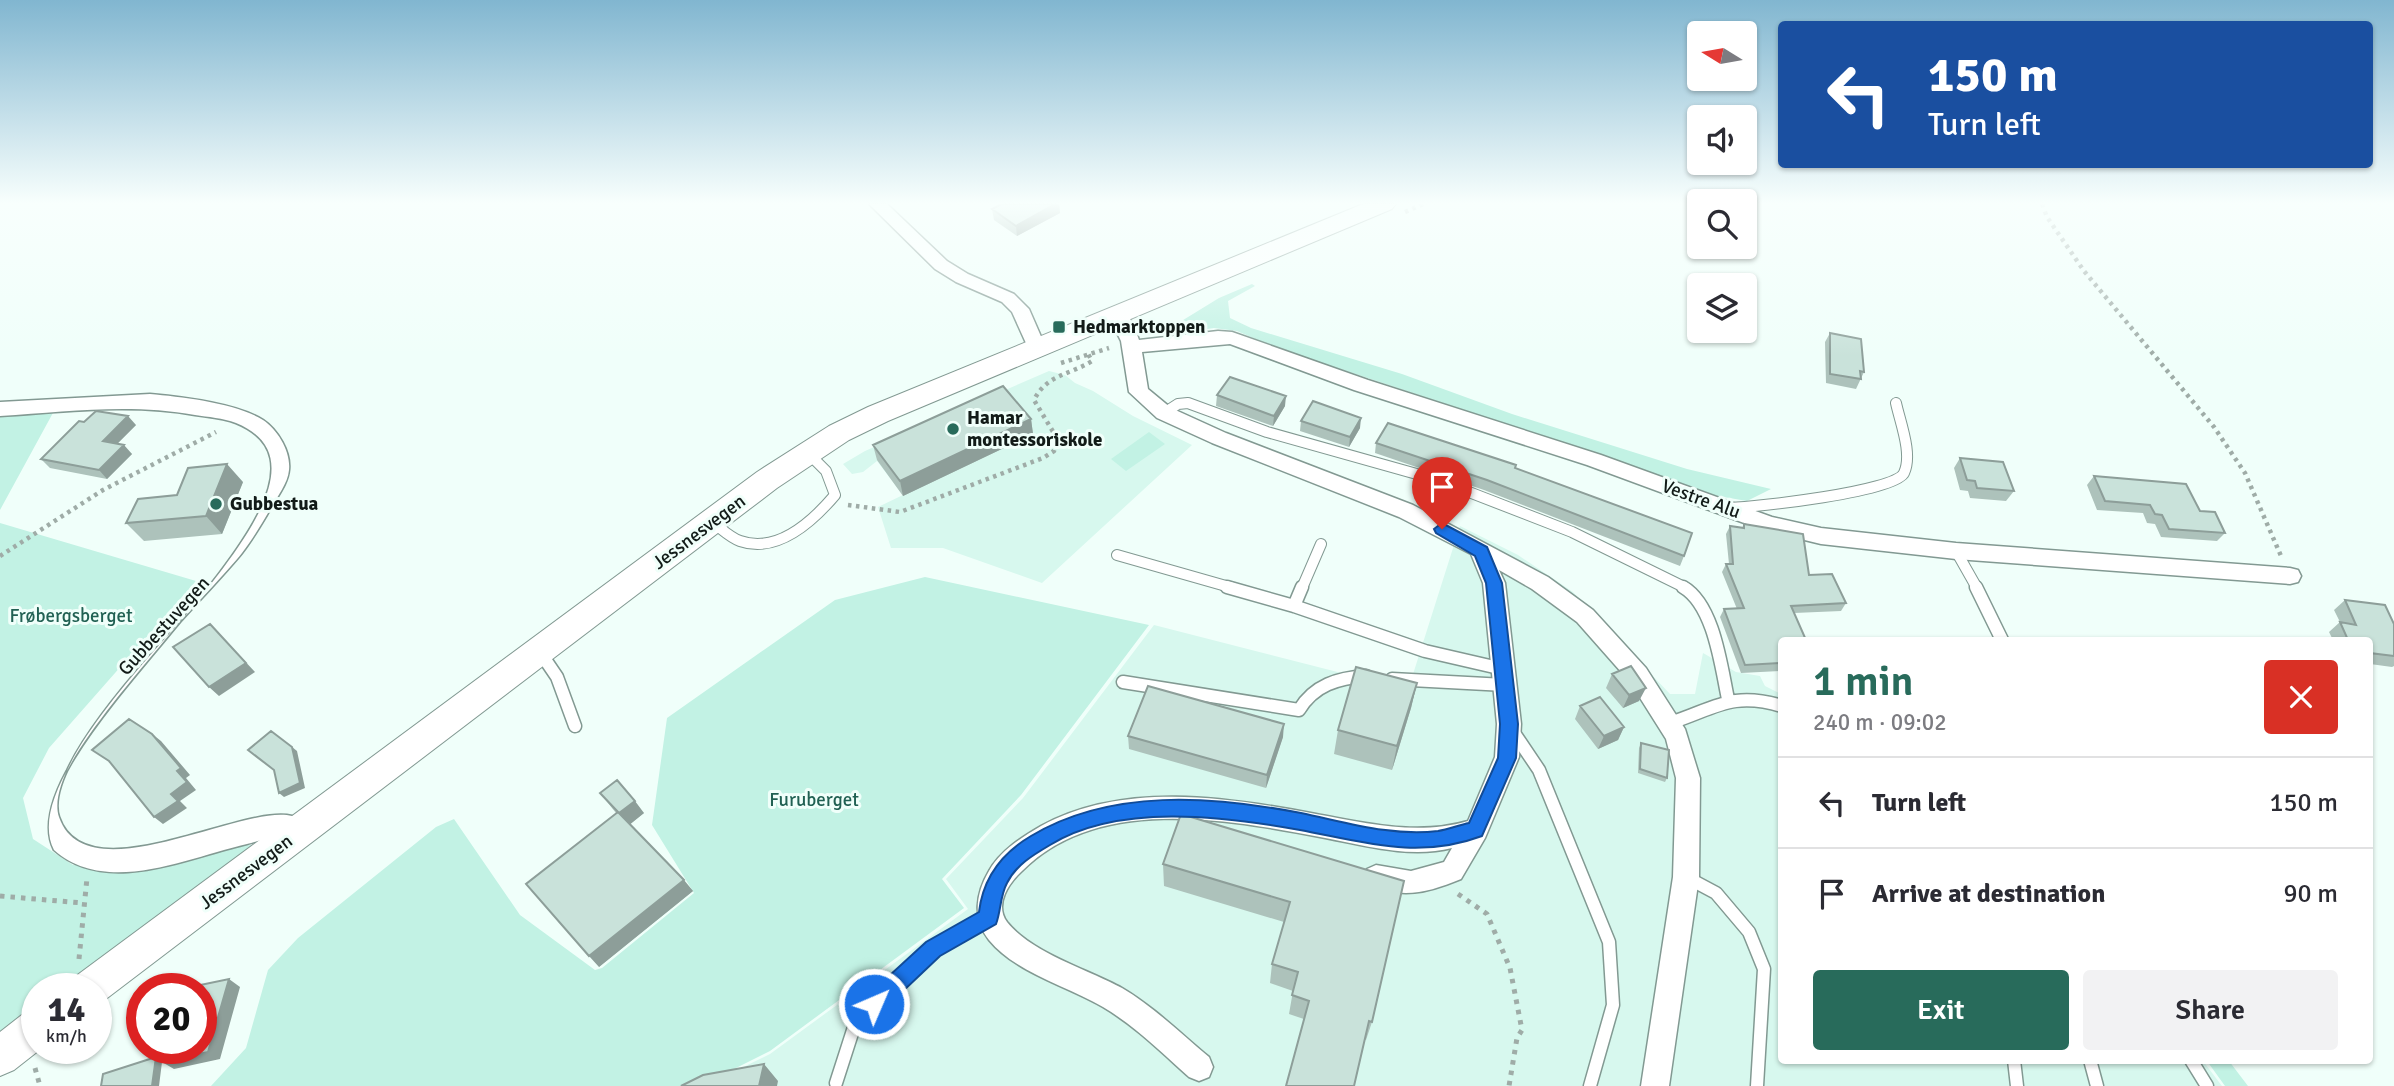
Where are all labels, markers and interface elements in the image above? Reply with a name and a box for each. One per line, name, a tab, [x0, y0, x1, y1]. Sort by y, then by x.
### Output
north arrow	[1687, 21, 1757, 91]
map controls	[1687, 21, 1757, 343]
text: 150 m	[1928, 45, 2058, 105]
icon: left	[1813, 49, 1904, 140]
button: sound	[1687, 105, 1757, 175]
text: Turn left	[1928, 105, 2041, 144]
button: search	[1687, 189, 1757, 259]
button: layers	[1687, 273, 1757, 343]
place label: Hedmarktoppen	[1073, 315, 1205, 339]
marker: Hedmarktoppen	[1051, 319, 1067, 335]
place label: Hamar montessoriskole	[967, 406, 1103, 452]
marker: Hamar montessoriskole	[945, 421, 961, 437]
pin	[1412, 457, 1472, 529]
icon: arrive	[1423, 468, 1461, 506]
street label: Vestre Alu	[1658, 474, 1744, 524]
street label: Jessnesvegen	[648, 489, 750, 575]
place label: Gubbestua	[230, 492, 319, 516]
marker: Gubbestua	[208, 496, 224, 512]
street label: Gubbestuvegen	[113, 571, 215, 681]
park label: Frøbergsberget	[9, 604, 133, 628]
text: 1 min	[1813, 656, 1914, 707]
button: close	[2264, 660, 2338, 734]
text: 240 m · 09:02	[1813, 708, 1947, 737]
icon: left	[1813, 784, 1851, 822]
text: Turn left	[1872, 787, 1966, 819]
text: 150 m	[2269, 787, 2338, 819]
park label: Furuberget	[769, 788, 859, 812]
street label: Jessnesvegen	[195, 829, 297, 915]
icon: arrive	[1813, 875, 1851, 913]
text: Arrive at destination	[1872, 878, 2105, 910]
text: 90 m	[2283, 878, 2338, 910]
position arrow	[837, 967, 911, 1041]
button: Exit	[1813, 970, 2069, 1050]
button: Share	[2083, 970, 2338, 1050]
speed limit sign: 20	[126, 973, 217, 1064]
text: 14	[48, 988, 85, 1031]
text: km/h	[46, 1025, 87, 1047]

